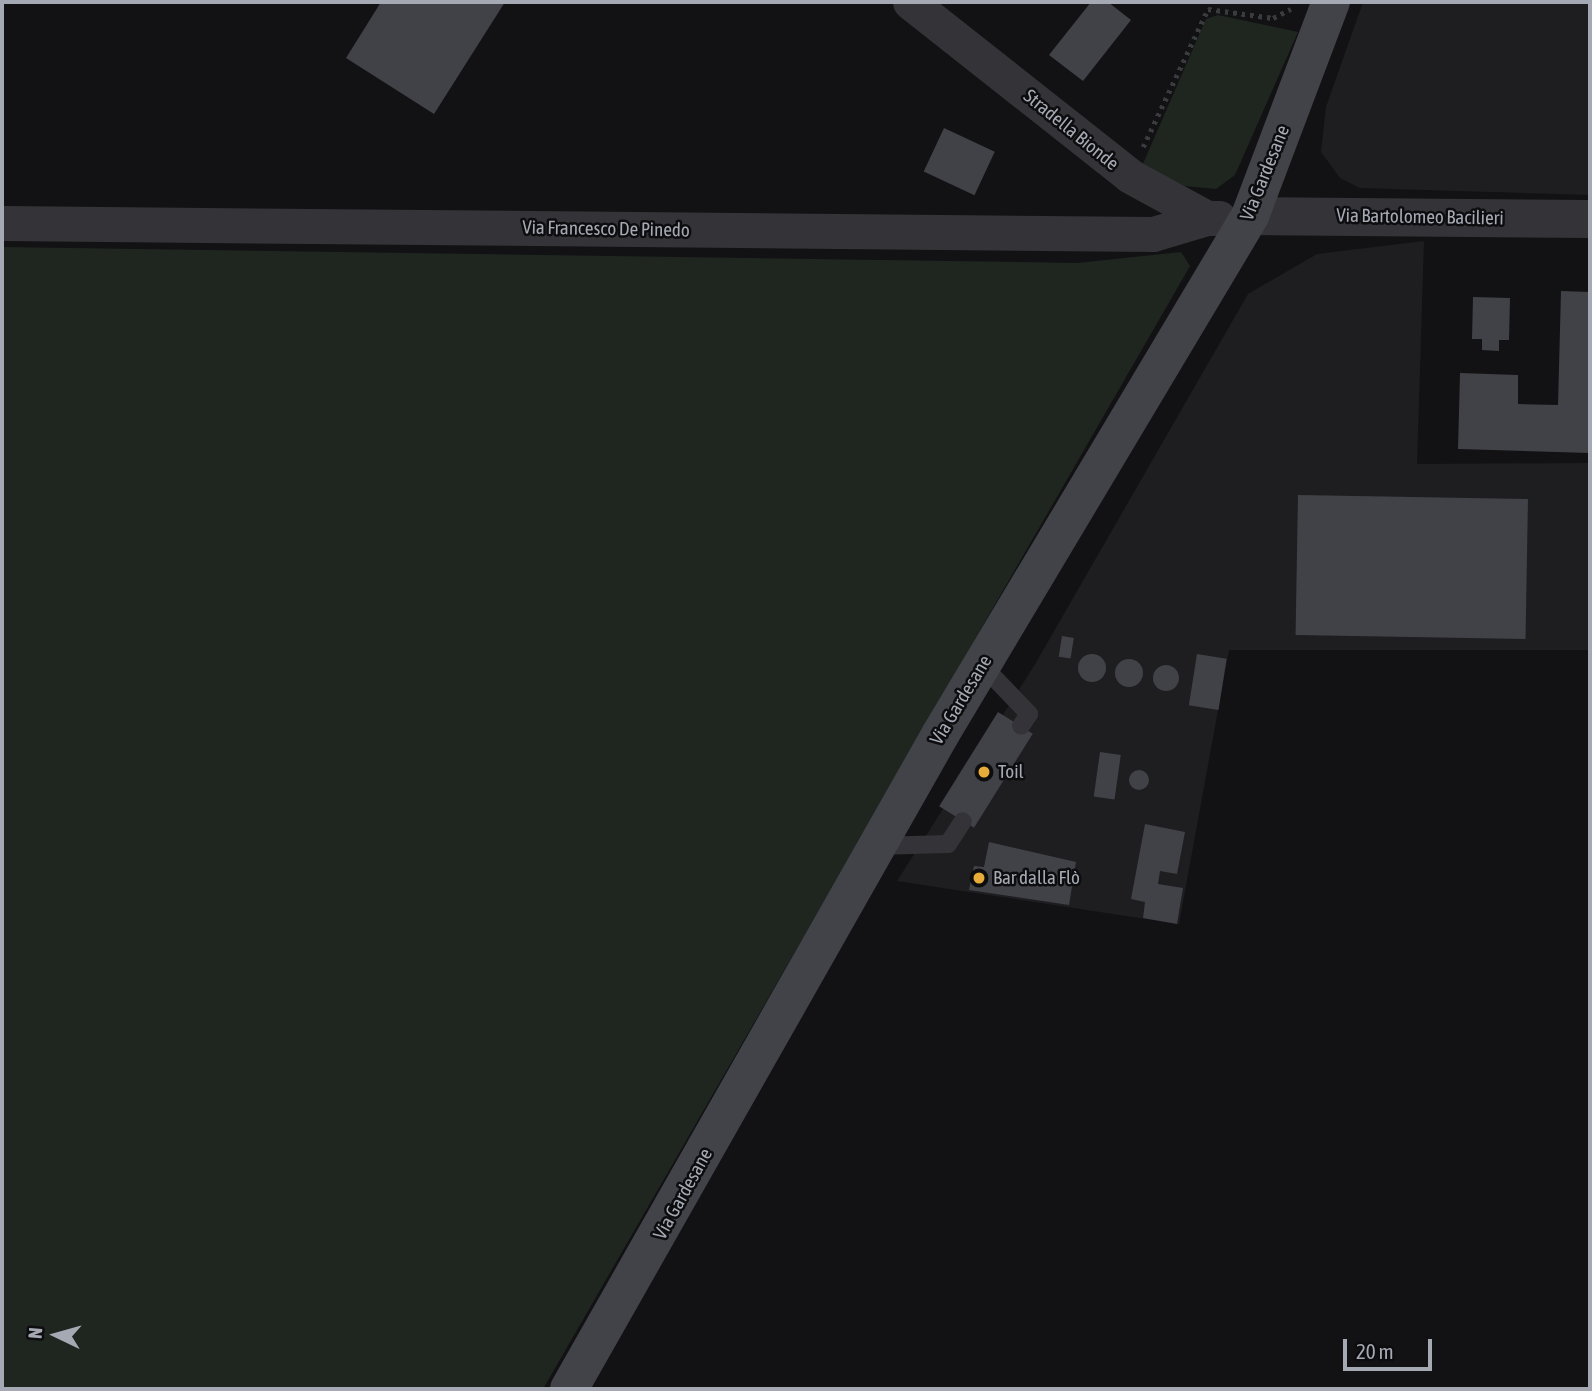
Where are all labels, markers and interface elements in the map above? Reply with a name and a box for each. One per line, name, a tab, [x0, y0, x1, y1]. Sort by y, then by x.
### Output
street label: Stradella Bionde	[1019, 85, 1123, 175]
street label: Via Gardesane	[1236, 122, 1294, 224]
street label: Via Bartolomeo Bacilieri	[1336, 204, 1504, 230]
street label: Via Francesco De Pinedo	[522, 216, 690, 242]
street label: Via Gardesane	[925, 651, 997, 749]
place label: Toil	[998, 761, 1024, 783]
marker: Toil	[976, 764, 992, 780]
place label: Bar dalla Flò	[993, 867, 1080, 889]
marker: Bar dalla Flò	[971, 870, 987, 886]
street label: Via Gardesane	[649, 1144, 717, 1244]
north arrow	[21, 1300, 91, 1370]
scale bar	[1347, 1324, 1436, 1368]
text: N	[24, 1327, 47, 1340]
text: 20 m	[1356, 1339, 1394, 1363]

